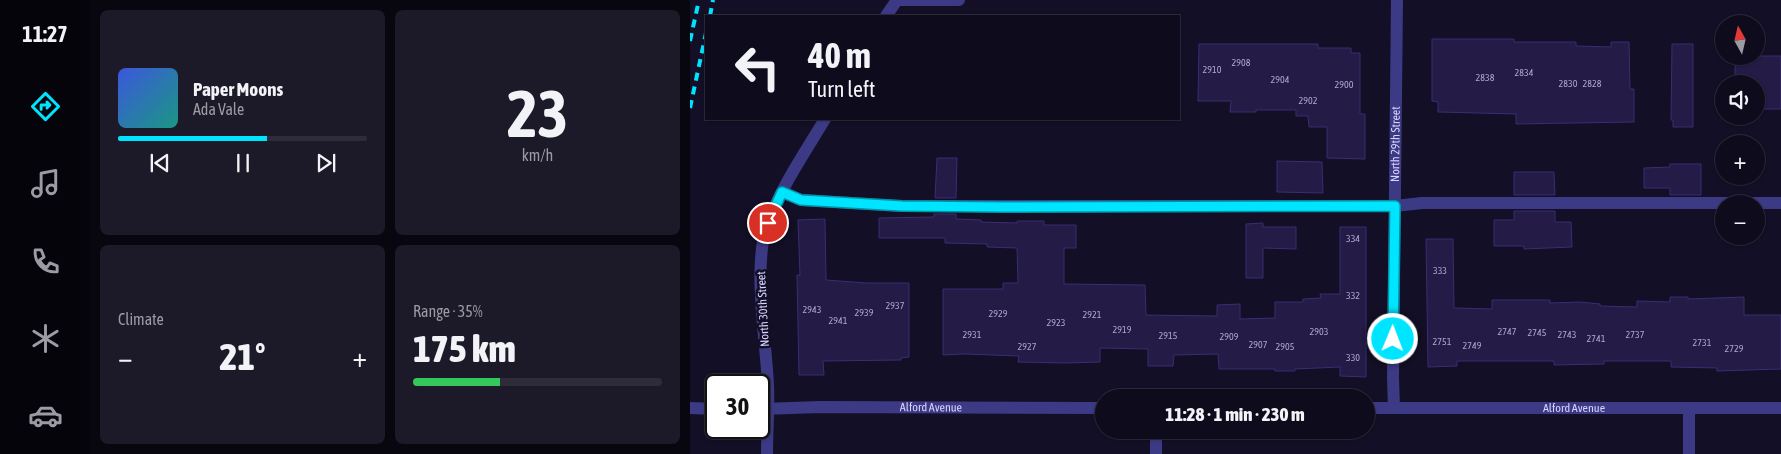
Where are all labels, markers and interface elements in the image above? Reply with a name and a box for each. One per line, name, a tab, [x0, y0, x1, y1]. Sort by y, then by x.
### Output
north arrow	[1715, 15, 1765, 65]
map controls	[1715, 15, 1765, 245]
text: 11:27	[22, 21, 68, 47]
icon: left	[725, 35, 790, 100]
text: 40 m	[808, 35, 871, 75]
house number: 2908	[1232, 57, 1251, 68]
house number: 2910	[1203, 64, 1222, 75]
house number: 2834	[1515, 67, 1534, 78]
house number: 2838	[1476, 72, 1495, 83]
house number: 2904	[1271, 74, 1290, 85]
button: sound	[1715, 75, 1765, 125]
text: 23	[507, 76, 568, 151]
text: Turn left	[808, 76, 875, 102]
text: Paper Moons	[193, 78, 283, 100]
house number: 2830	[1559, 78, 1578, 89]
house number: 2828	[1583, 78, 1602, 89]
house number: 2900	[1335, 79, 1354, 90]
icon: directions	[28, 89, 63, 124]
house number: 2902	[1299, 95, 1318, 106]
text: Ada Vale	[193, 100, 244, 118]
street label: North 29th Street	[1388, 106, 1403, 182]
button: +	[1715, 135, 1765, 185]
text: km/h	[522, 146, 553, 164]
icon: previous	[146, 149, 174, 177]
icon: pause	[229, 149, 257, 177]
icon: next	[312, 149, 340, 177]
icon: music	[28, 166, 63, 201]
button: −	[1715, 195, 1765, 245]
pin	[747, 202, 789, 244]
icon: arrive	[754, 209, 782, 237]
house number: 334	[1346, 233, 1360, 244]
icon: phone	[28, 244, 63, 279]
house number: 333	[1433, 265, 1447, 276]
street label: North 30th Street	[754, 270, 772, 347]
house number: 332	[1346, 290, 1360, 301]
house number: 2937	[886, 300, 905, 311]
text: Range · 35%	[413, 302, 483, 320]
house number: 2943	[803, 304, 822, 315]
house number: 2939	[855, 307, 874, 318]
house number: 2929	[989, 308, 1008, 319]
house number: 2921	[1083, 309, 1102, 320]
text: Climate	[118, 310, 164, 328]
position arrow	[1366, 312, 1418, 364]
house number: 2941	[829, 315, 848, 326]
house number: 2923	[1047, 317, 1066, 328]
icon: climate	[28, 321, 63, 356]
house number: 2919	[1113, 324, 1132, 335]
house number: 2903	[1310, 326, 1329, 337]
house number: 2747	[1498, 326, 1517, 337]
text: 175 km	[413, 327, 516, 370]
house number: 2745	[1528, 327, 1547, 338]
house number: 2931	[963, 329, 982, 340]
house number: 2743	[1558, 329, 1577, 340]
house number: 2737	[1626, 329, 1645, 340]
house number: 2915	[1159, 330, 1178, 341]
house number: 2909	[1220, 331, 1239, 342]
house number: 2741	[1587, 333, 1606, 344]
text: 21°	[219, 335, 266, 378]
house number: 2751	[1433, 336, 1452, 347]
house number: 2731	[1693, 337, 1712, 348]
house number: 2907	[1249, 339, 1268, 350]
house number: 2749	[1463, 340, 1482, 351]
text: −	[118, 341, 133, 373]
text: +	[352, 341, 367, 373]
house number: 2927	[1018, 341, 1037, 352]
house number: 2905	[1276, 341, 1295, 352]
house number: 2729	[1725, 343, 1744, 354]
house number: 330	[1346, 352, 1360, 363]
speed limit sign: 30	[705, 374, 770, 439]
icon: car	[28, 398, 63, 433]
street label: Alford Avenue	[900, 400, 962, 415]
street label: Alford Avenue	[1543, 401, 1605, 415]
text: 11:28 · 1 min · 230 m	[1165, 403, 1305, 425]

